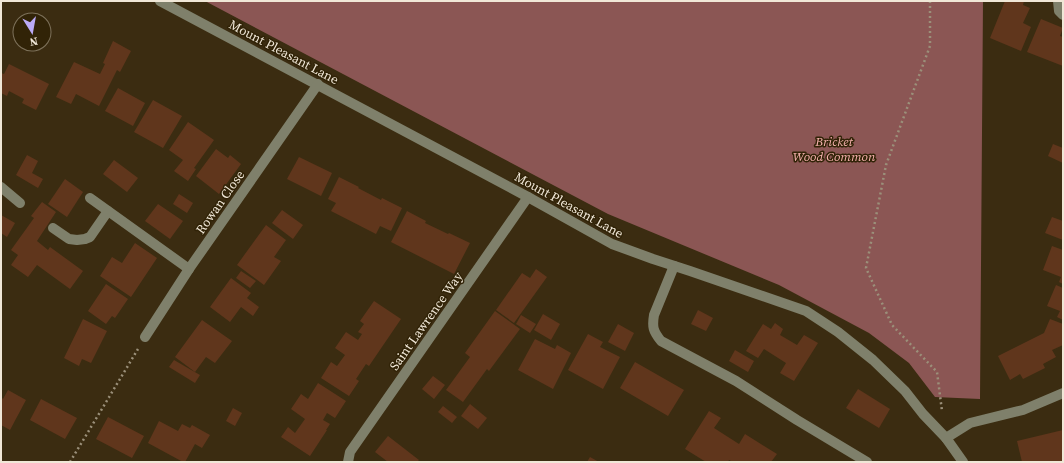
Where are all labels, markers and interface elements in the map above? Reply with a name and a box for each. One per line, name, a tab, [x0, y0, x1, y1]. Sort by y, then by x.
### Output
north arrow	[12, 12, 52, 52]
street label: Mount Pleasant Lane	[226, 16, 342, 88]
text: N	[28, 33, 39, 49]
park label: Bricket Wood Common	[793, 133, 876, 165]
street label: Rowan Close	[192, 166, 248, 237]
street label: Mount Pleasant Lane	[512, 168, 627, 242]
street label: Saint Lawrence Way	[386, 268, 467, 374]

